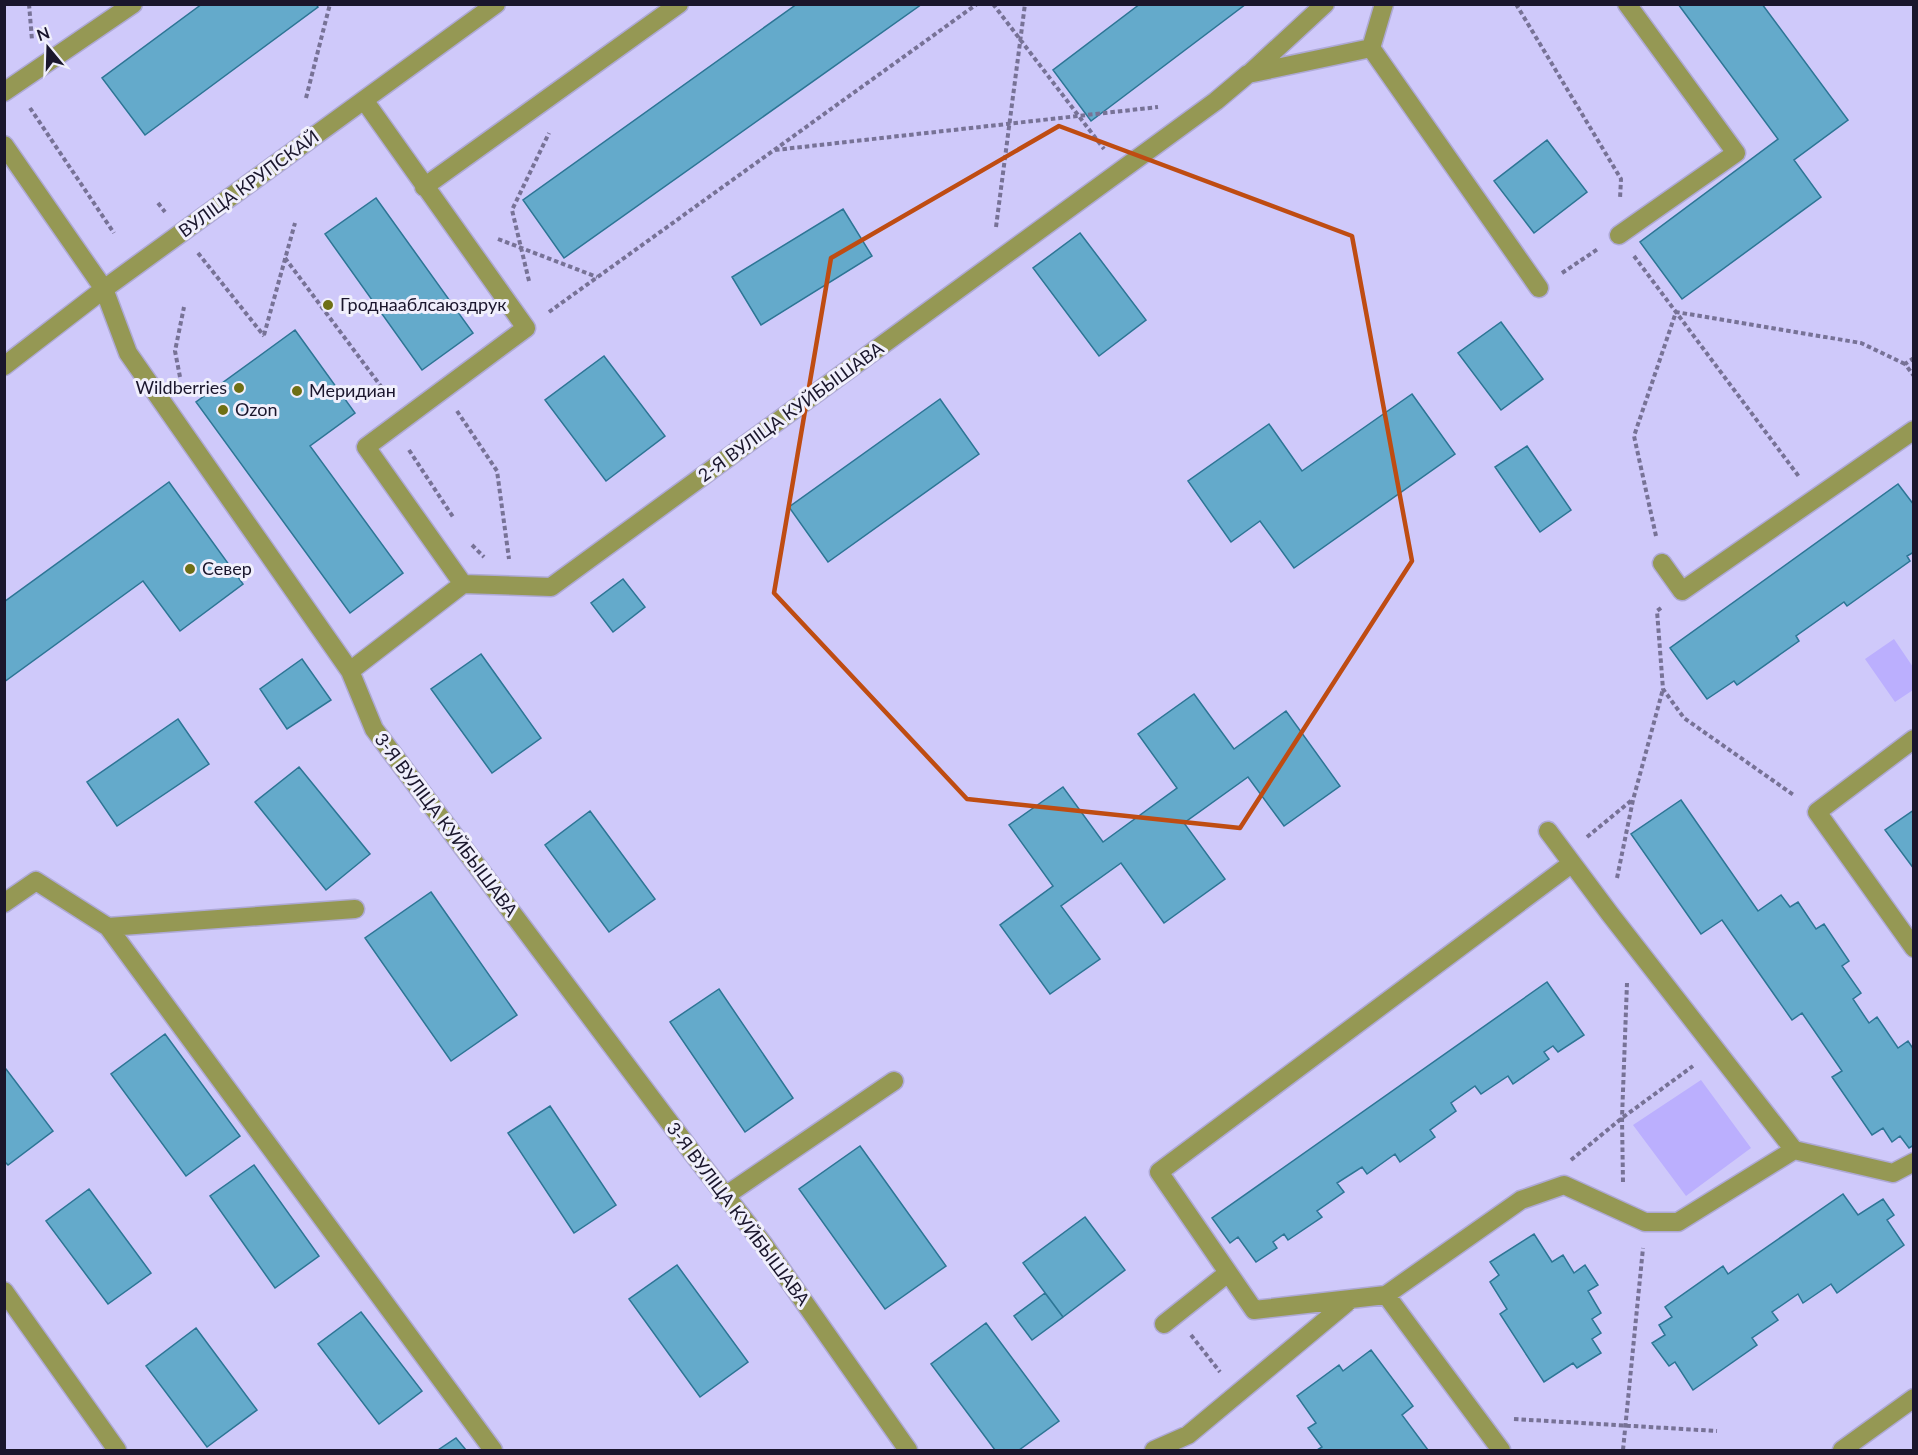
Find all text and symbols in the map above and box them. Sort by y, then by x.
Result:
north arrow [18,18,78,78]
text: N [34,22,52,44]
street label: ВУЛІЦА КРУПСКАЙ [174,125,323,241]
place label: Гроднааблсаюздрук [340,293,507,315]
marker: Гроднааблсаюздрук [321,298,335,312]
street label: 2-Я ВУЛІЦА КУЙБЫШАВА [693,336,888,486]
place label: Wildberries [135,376,227,398]
place label: Меридиан [309,379,396,401]
marker: Wildberries [232,381,246,395]
marker: Меридиан [290,384,304,398]
place label: Ozon [235,398,277,420]
marker: Ozon [216,403,230,417]
place label: Север [202,557,252,579]
marker: Север [183,562,197,576]
street label: 3-Я ВУЛІЦА КУЙБЫШАВА [371,728,523,921]
street label: 3-Я ВУЛІЦА КУЙБЫШАВА [663,1117,815,1310]

